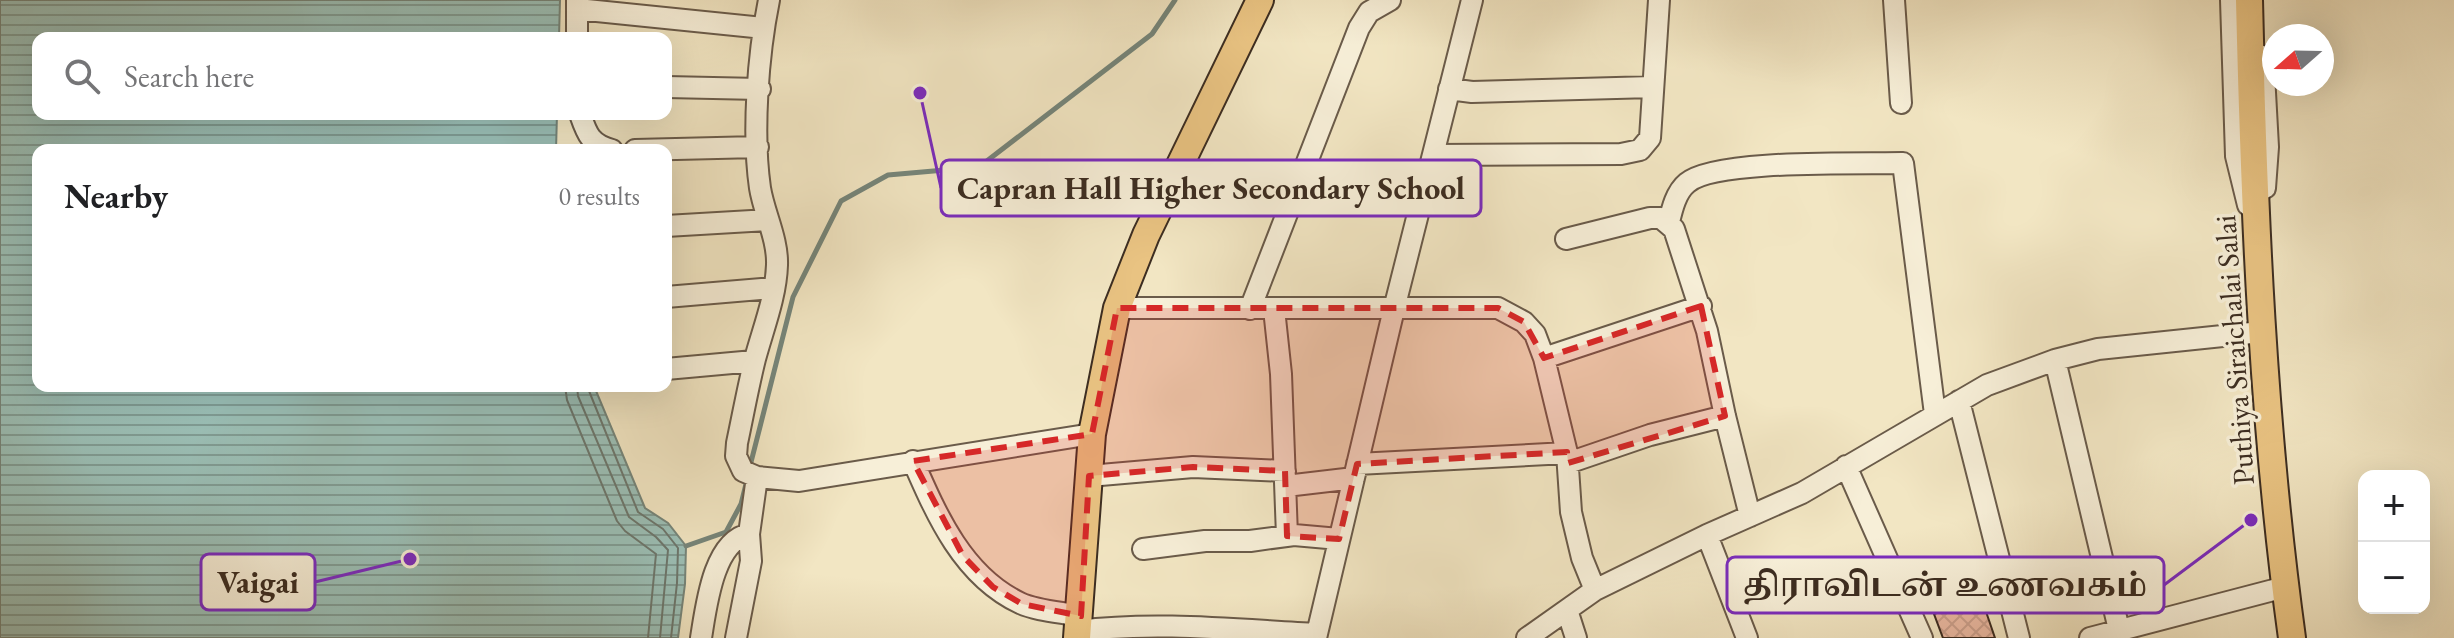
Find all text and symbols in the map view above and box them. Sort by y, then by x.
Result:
north arrow [2262,24,2334,96]
search box [32,32,672,120]
icon: search [60,54,104,98]
text: Search here [124,57,254,96]
callout: Capran Hall Higher Secondary School [941,160,1481,216]
text: Capran Hall Higher Secondary School [957,167,1465,209]
text: Nearby [64,174,168,218]
text: 0 results [559,179,640,213]
street label: Puthiya Siraichalai Salai [2205,214,2263,486]
map controls [2358,470,2430,614]
button: + [2358,470,2430,542]
button: − [2358,542,2430,614]
callout: Vaigai [201,554,315,610]
callout: திராவிடன் உணவகம் [1727,557,2164,613]
text: Vaigai [217,561,300,603]
text: திராவிடன் உணவகம் [1743,564,2147,606]

